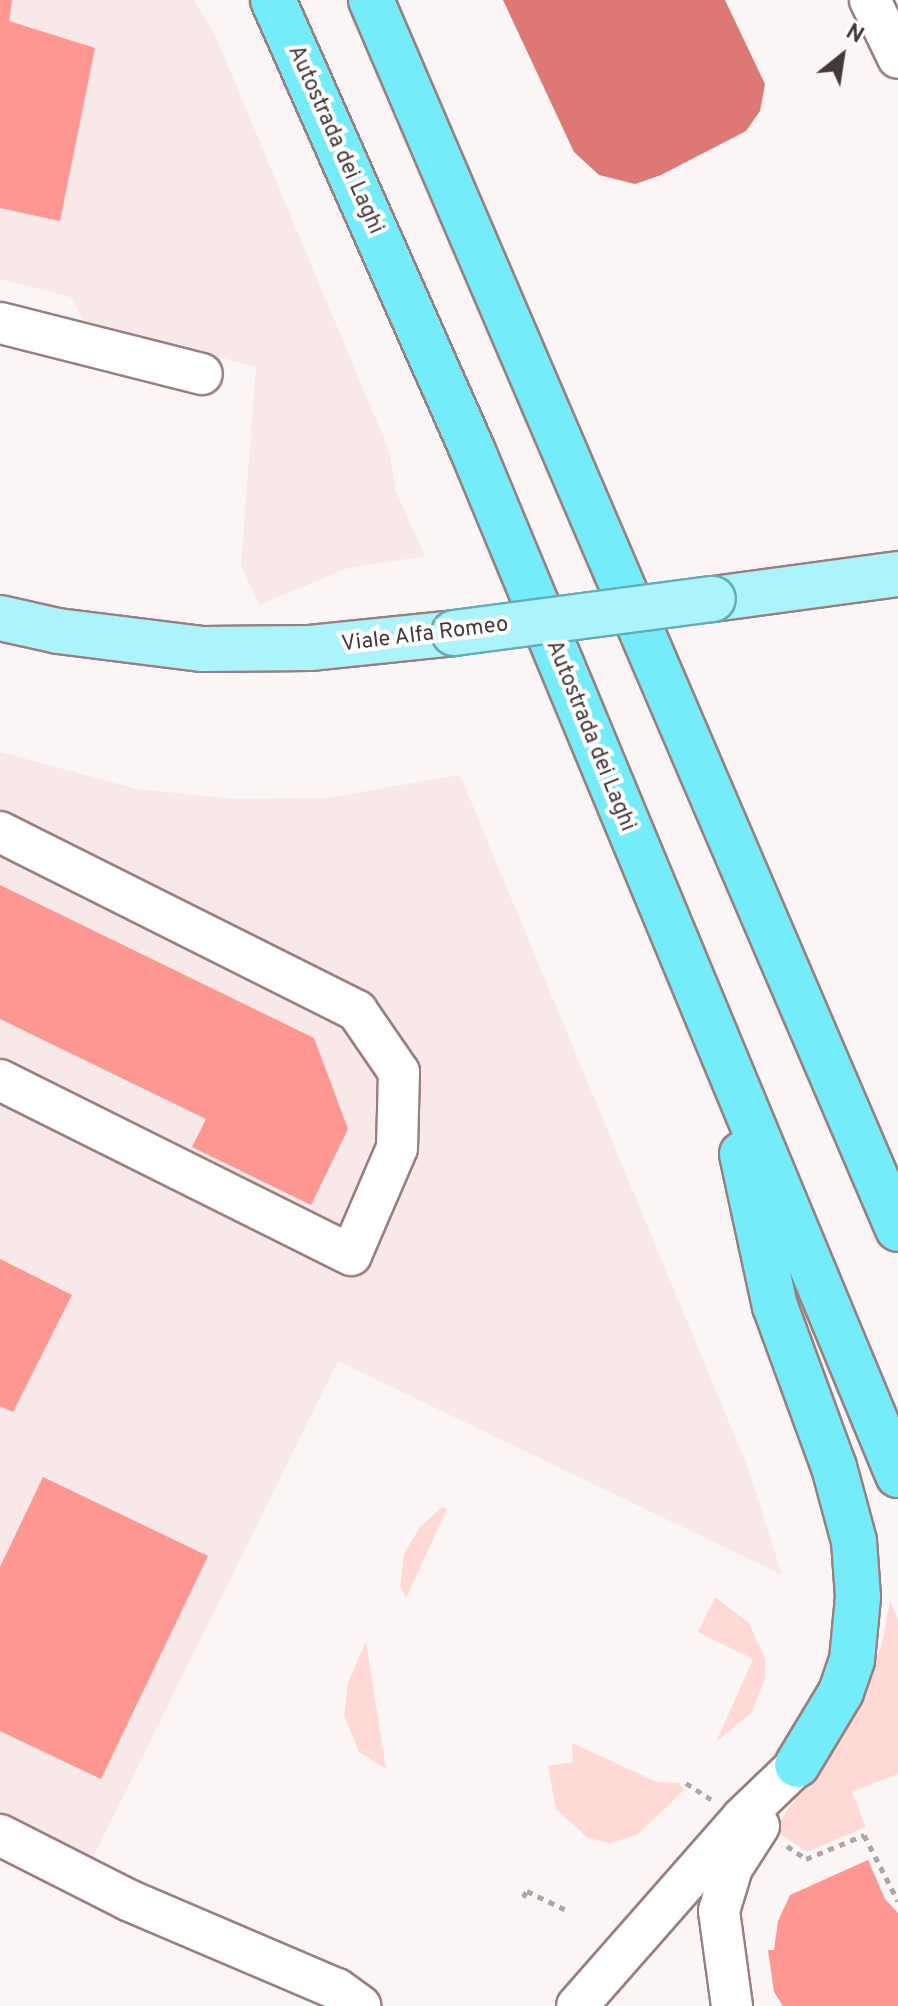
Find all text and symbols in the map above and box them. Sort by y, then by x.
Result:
north arrow [802,16,882,96]
text: N [841,19,868,50]
street label: Autostrada dei Laghi [282,42,388,238]
street label: Viale Alfa Romeo [340,612,510,658]
street label: Autostrada dei Laghi [540,637,640,835]

